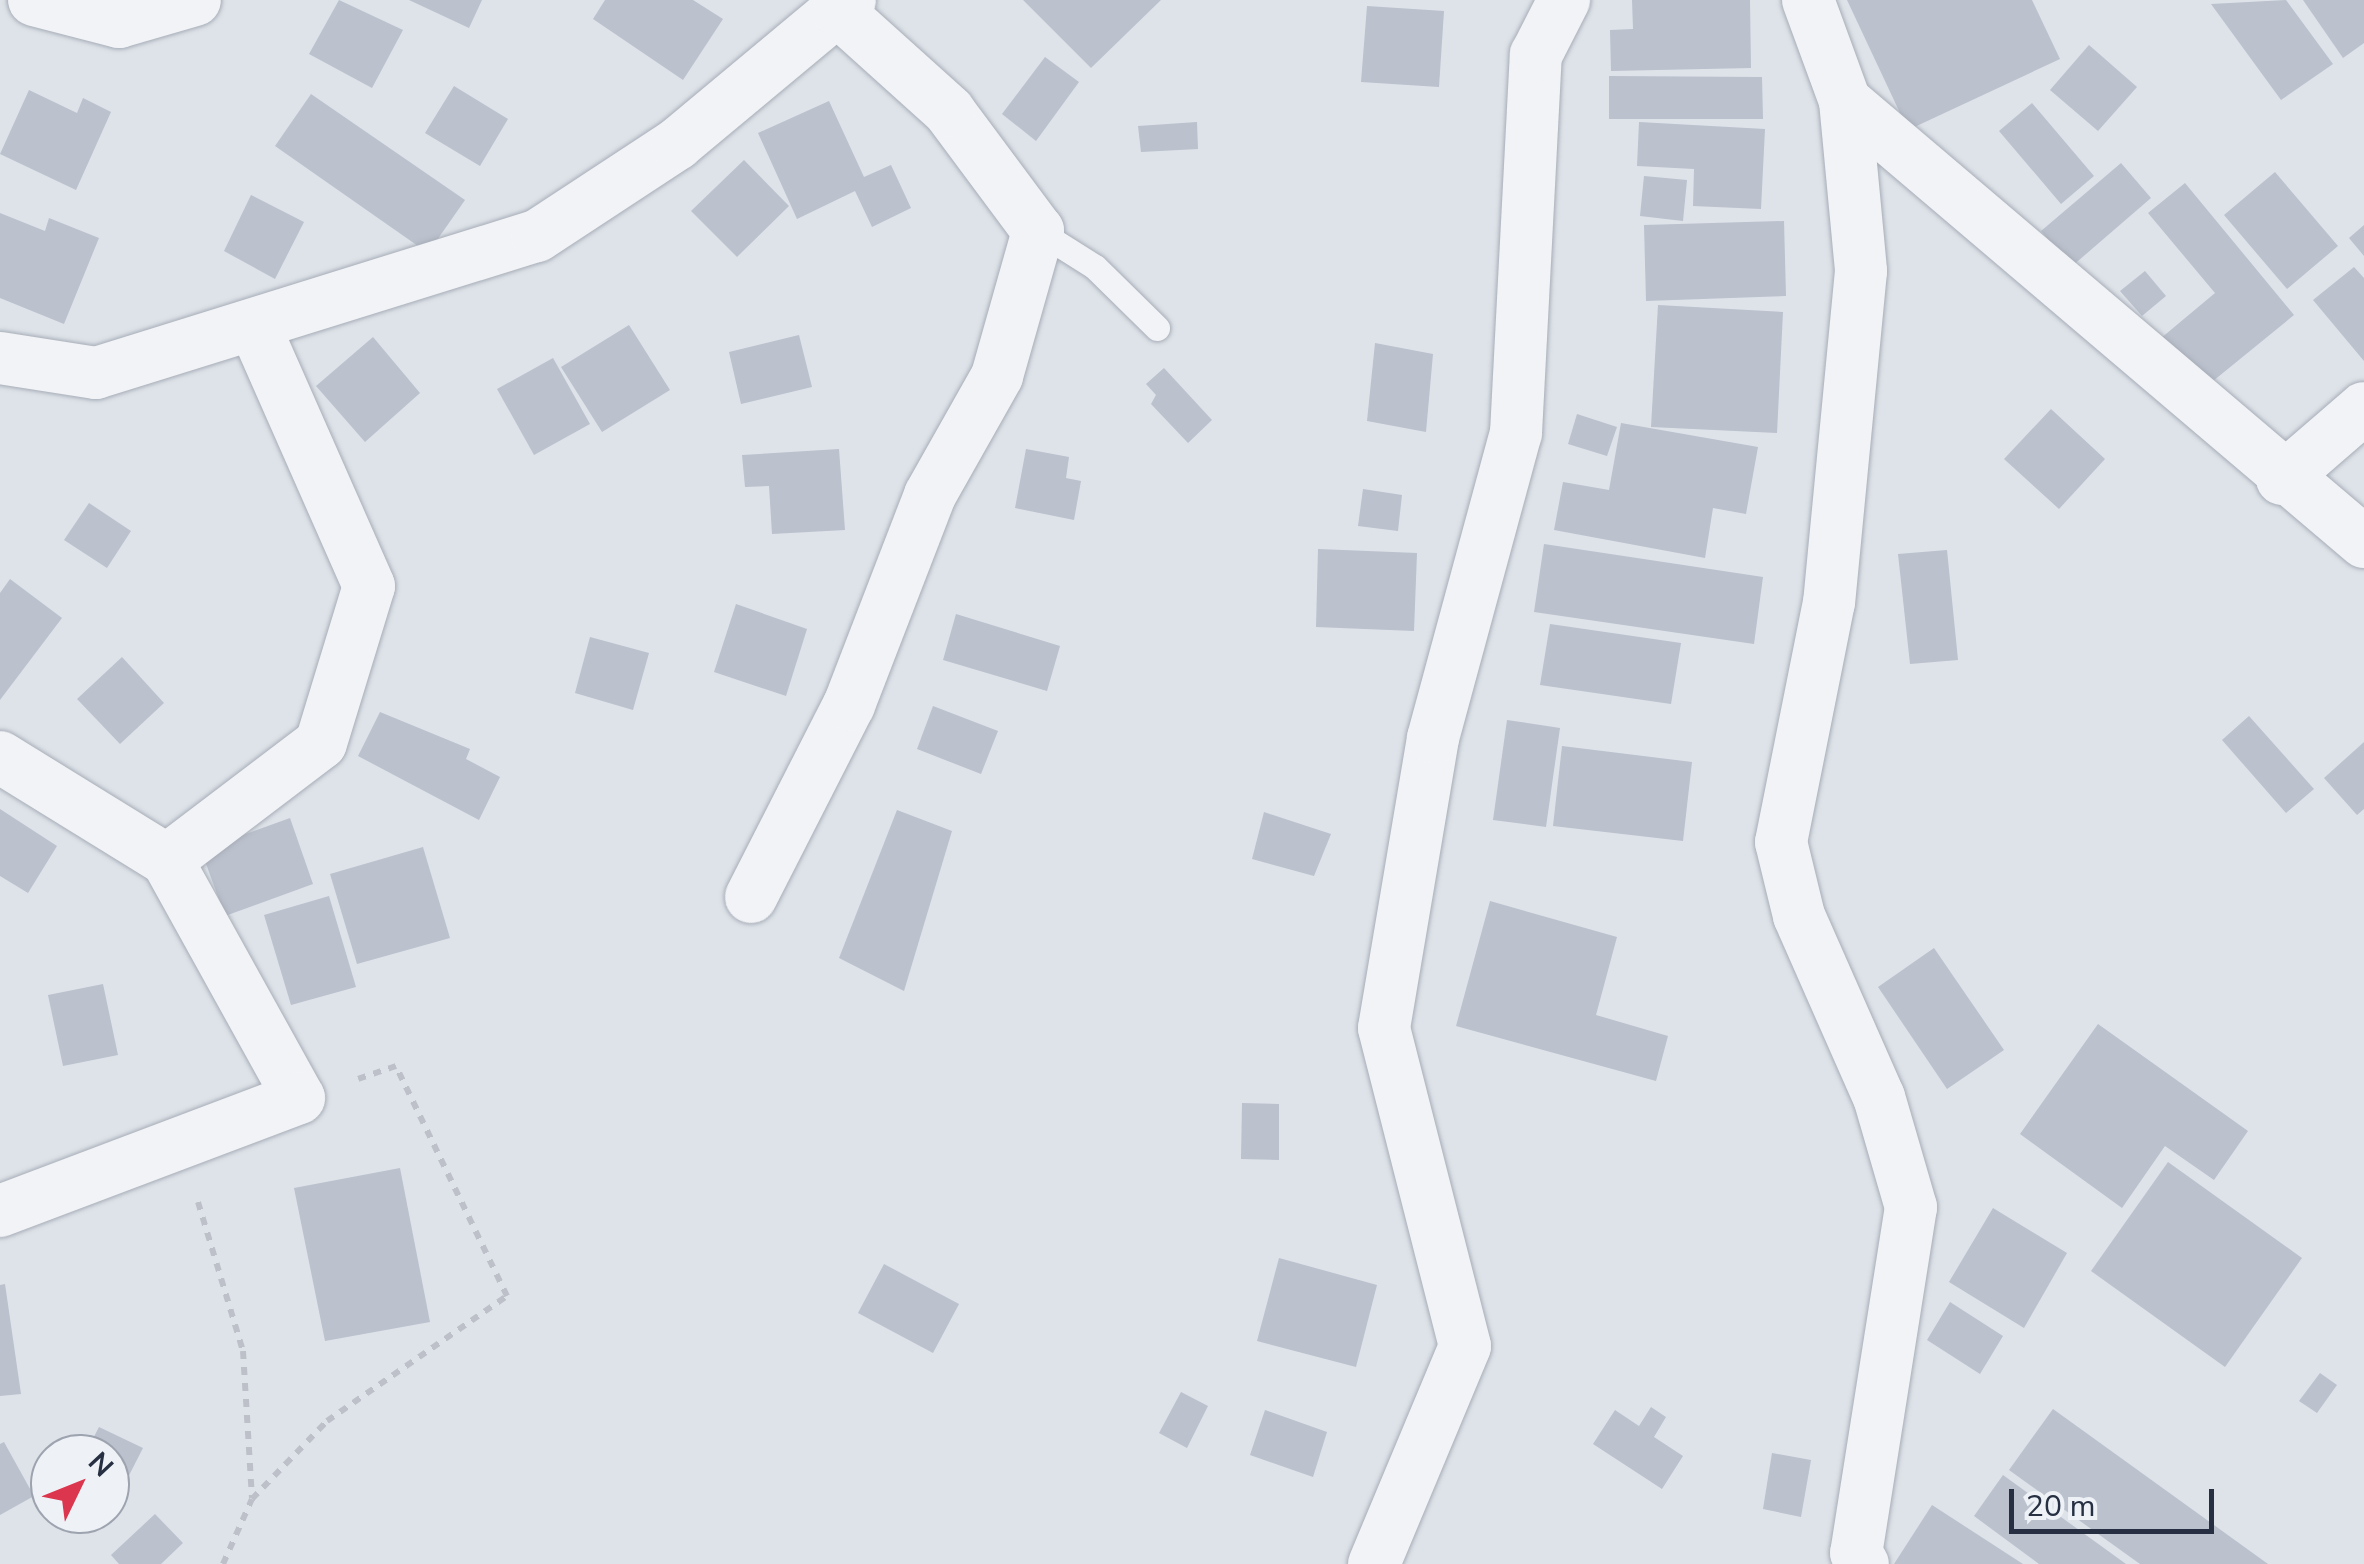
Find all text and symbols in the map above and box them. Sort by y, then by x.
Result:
north arrow [30,1434,130,1534]
text: N [79,1444,122,1486]
scale bar [2014,1469,2219,1531]
text: 20 m [2026,1486,2095,1527]

